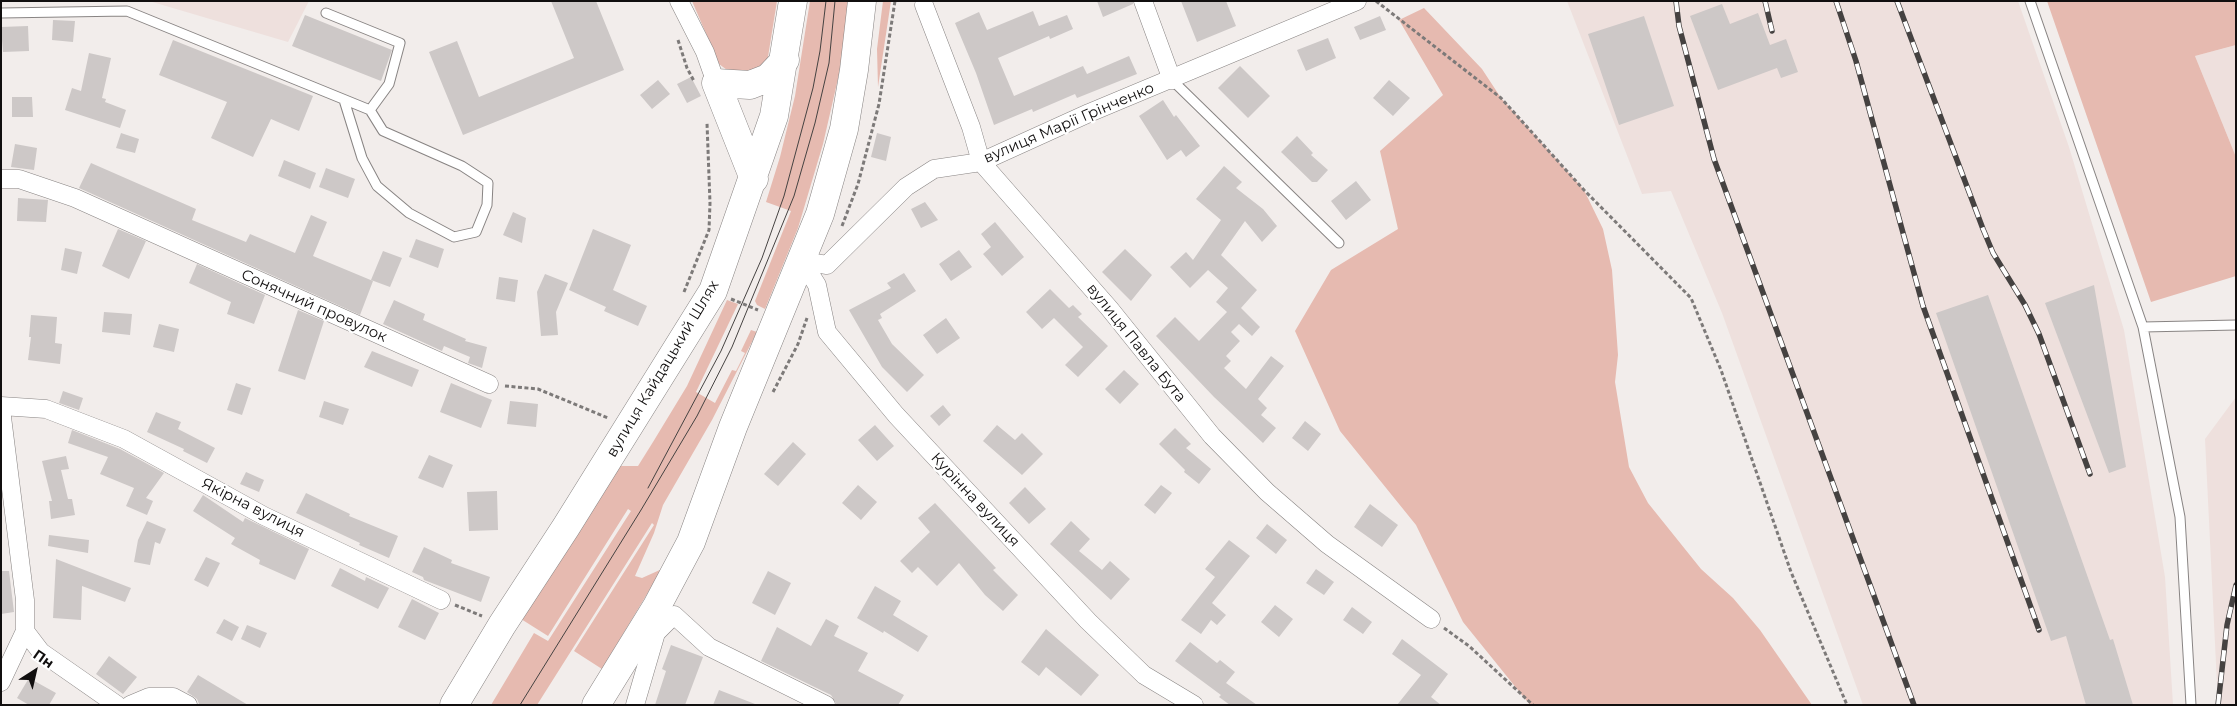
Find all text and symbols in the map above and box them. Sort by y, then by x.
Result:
street label: вулиця Марії Грінченко [981,79,1157,167]
street label: Сонячний провулок [238,266,390,346]
street label: вулиця Кайдацький Шлях [603,277,723,461]
street label: вулиця Павла Бута [1083,280,1189,406]
street label: Курінна вулиця [927,449,1023,551]
street label: Якірна вулиця [198,474,308,542]
text: Пн [30,645,57,672]
north arrow [10,646,60,696]

